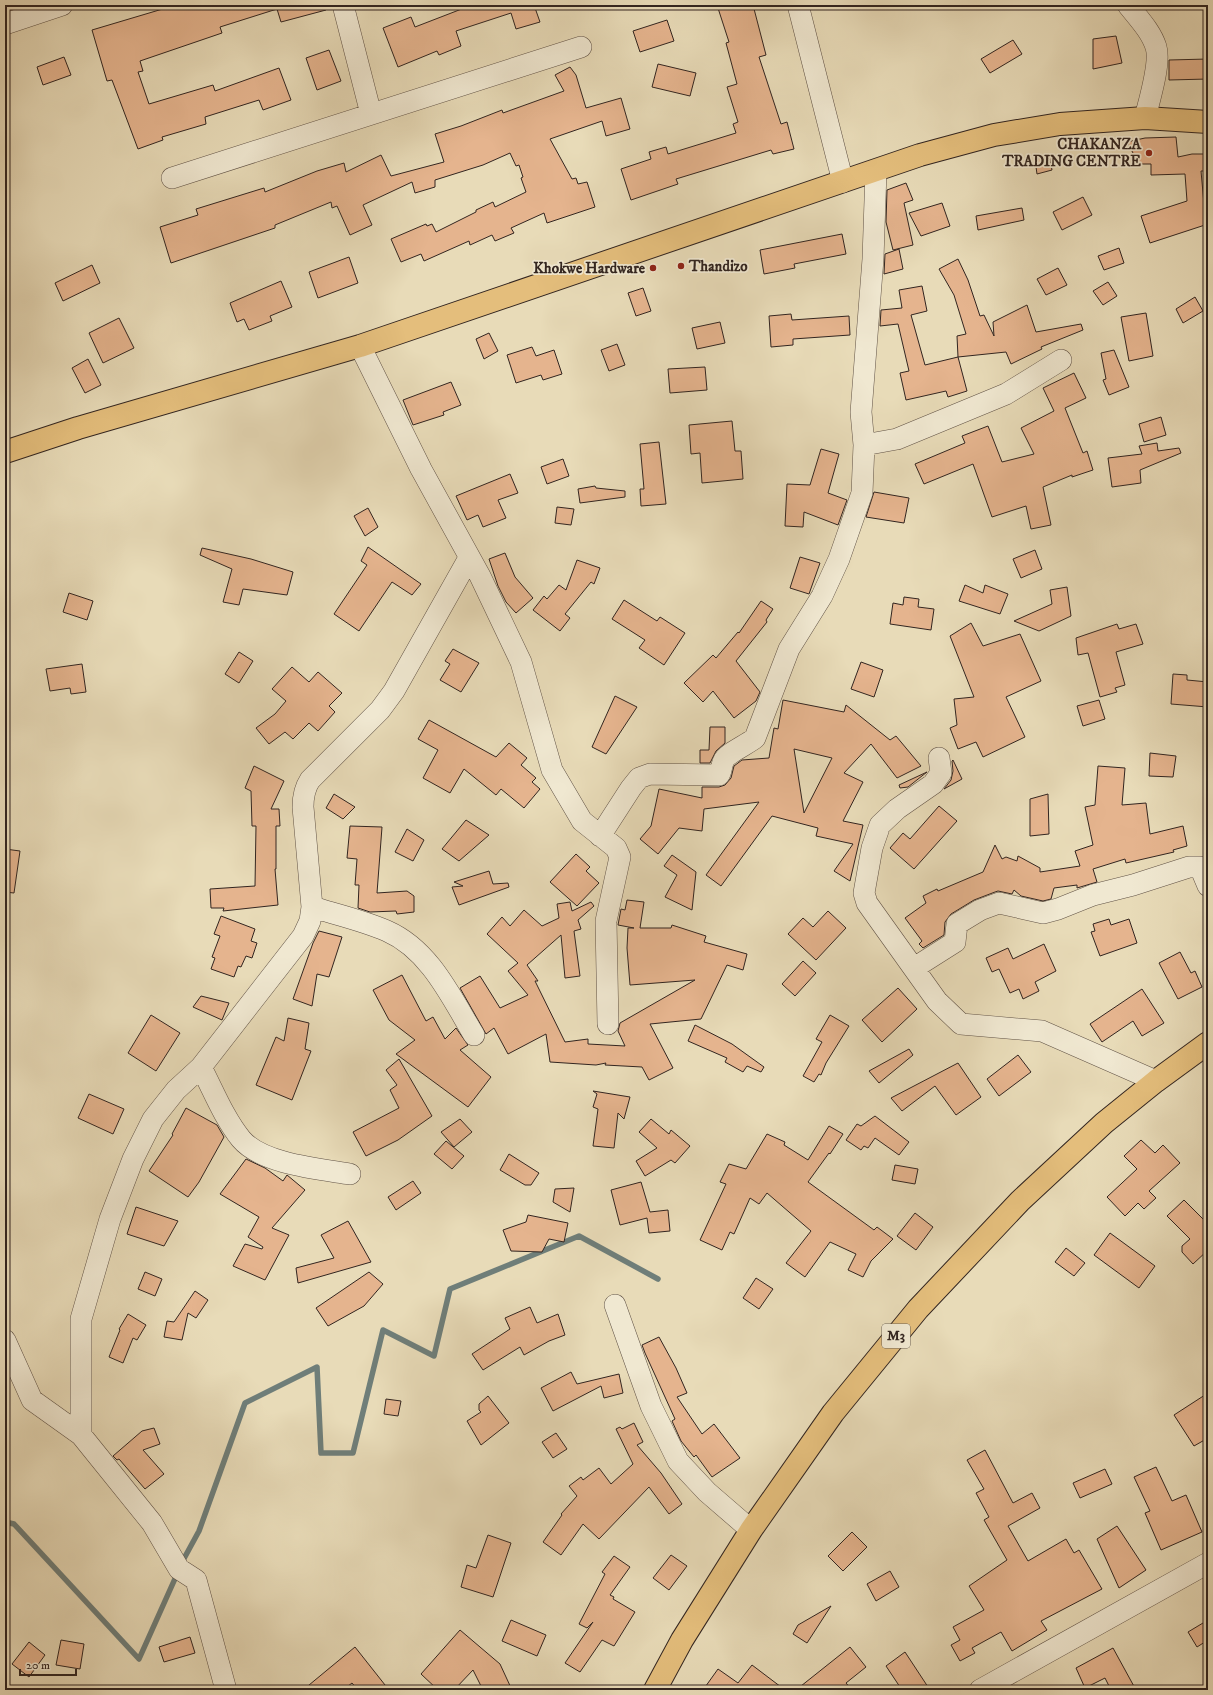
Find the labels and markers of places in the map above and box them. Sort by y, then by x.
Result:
place label: CHAKANZA TRADING CENTRE [1001,135,1141,171]
marker: CHAKANZA TRADING CENTRE [1144,148,1154,158]
place label: Thandizo [688,257,748,276]
place label: Khokwe Hardware [533,259,646,278]
marker: Thandizo [676,261,686,271]
marker: Khokwe Hardware [648,263,658,273]

